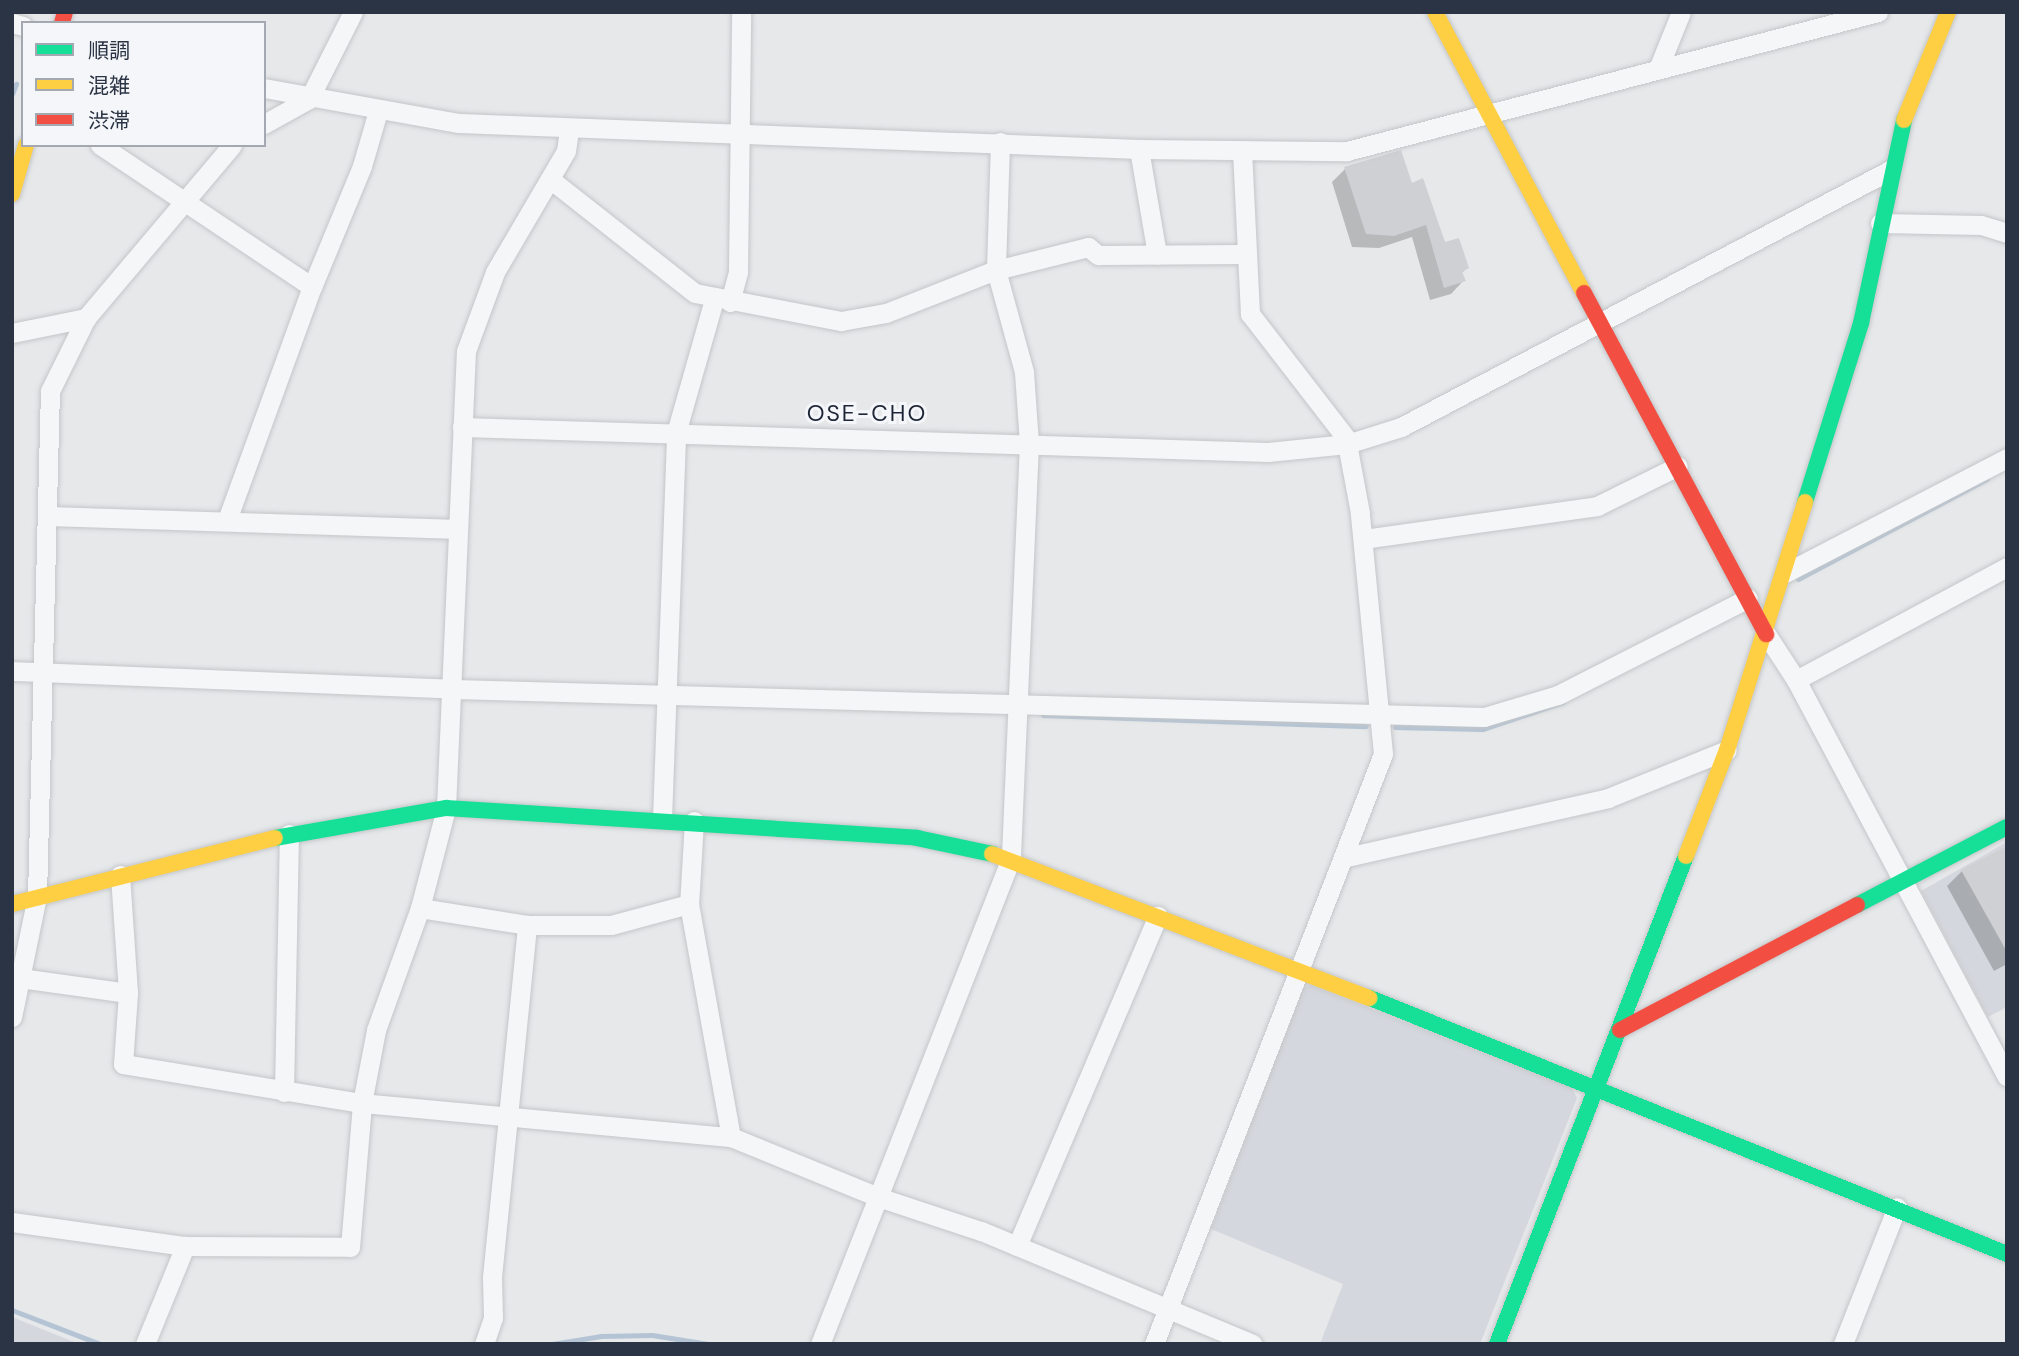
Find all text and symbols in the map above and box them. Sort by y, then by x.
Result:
legend [21,21,266,147]
text: 順調 [88,37,130,65]
text: 混雑 [88,72,130,100]
text: 渋滞 [88,107,130,135]
district label: OSE-CHO [808,399,926,427]

